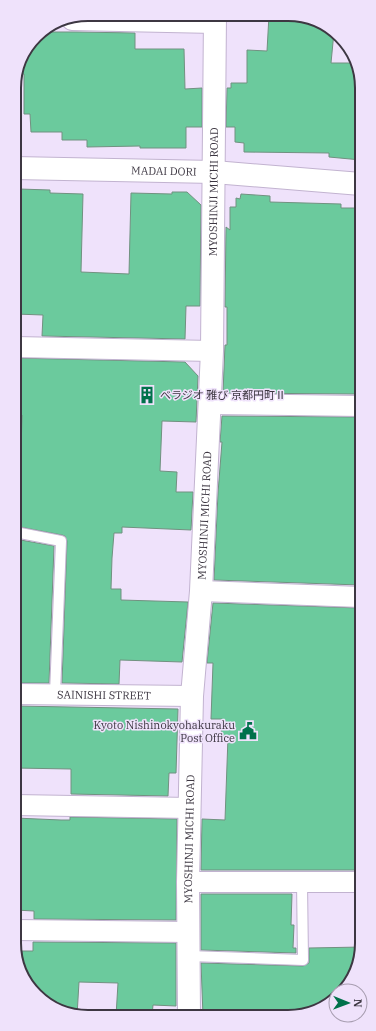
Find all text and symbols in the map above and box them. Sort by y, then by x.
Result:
street label: MYOSHINJI MICHI ROAD [206,127,221,256]
street label: MADAI DORI [131,163,197,179]
building icon: べラジオ 雅び 京都円町Ⅱ [137,385,157,405]
place label: べラジオ 雅び 京都円町Ⅱ [160,388,286,402]
street label: MYOSHINJI MICHI ROAD [195,451,214,580]
street label: SAINISHI STREET [57,687,151,703]
place label: Kyoto Nishinokyohakuraku Post Office [93,718,235,745]
public building icon: Kyoto Nishinokyohakuraku Post Office [238,721,258,741]
street label: MYOSHINJI MICHI ROAD [181,774,197,903]
north arrow [328,983,368,1023]
text: N [351,999,365,1008]

